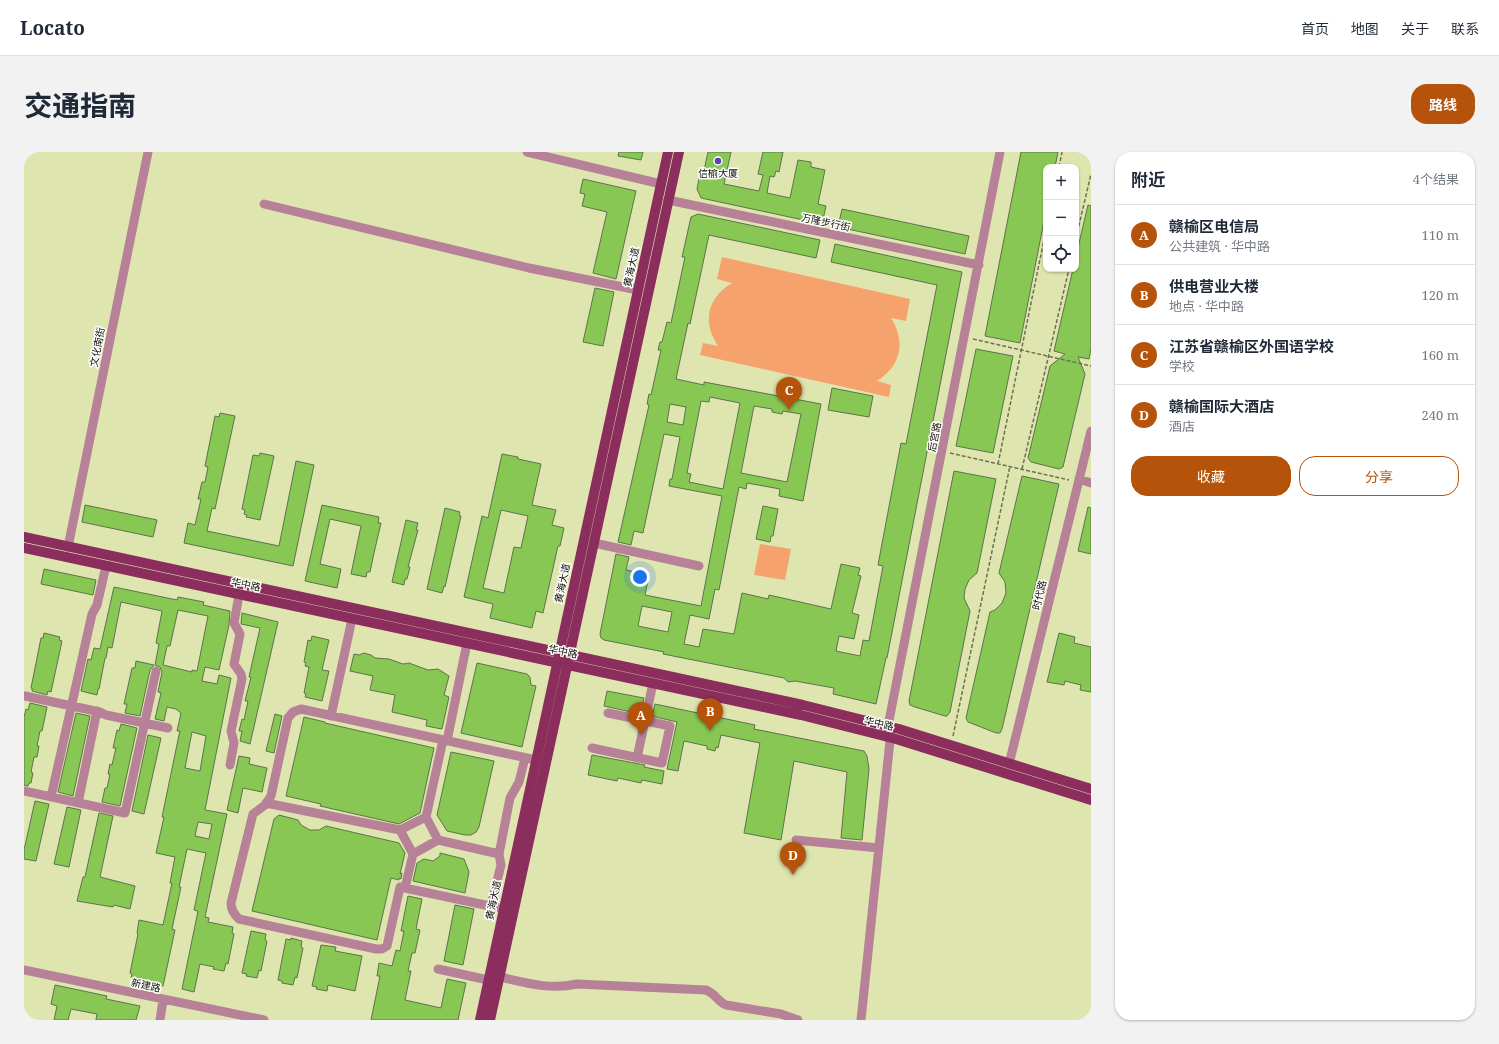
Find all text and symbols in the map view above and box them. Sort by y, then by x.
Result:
text: Locato [20,15,85,41]
text: 首页 [1301,19,1329,38]
text: 地图 [1351,19,1379,38]
text: 关于 [1401,19,1429,38]
text: 联系 [1451,19,1479,38]
button: 路线 [1411,84,1475,124]
text: 交通指南 [24,86,136,124]
marker: 信榆大厦 [713,156,723,166]
map controls [1043,164,1079,272]
button: + [1043,164,1079,200]
place label: 信榆大厦 [698,166,738,180]
text: 附近 [1131,168,1165,191]
text: 4个结果 [1413,170,1459,188]
button: − [1043,200,1079,236]
street label: 万隆步行街 [800,210,852,234]
text: 赣榆区电信局 [1169,216,1259,236]
text: A [1139,226,1149,244]
text: 110 m [1422,226,1459,244]
button: locate [1043,236,1079,272]
text: 公共建筑 · 华中路 [1169,237,1270,255]
street label: 黄海大道 [620,246,642,288]
text: 供电营业大楼 [1169,276,1259,296]
text: B [1140,286,1148,304]
text: 120 m [1422,286,1459,304]
text: 地点 · 华中路 [1169,297,1244,315]
street label: 文化南街 [86,326,108,368]
text: 江苏省赣榆区外国语学校 [1169,336,1334,356]
text: C [1140,346,1148,364]
text: 160 m [1422,346,1459,364]
text: 学校 [1169,357,1195,375]
pin: C [776,377,802,410]
text: 赣榆国际大酒店 [1169,396,1274,416]
text: D [1139,406,1149,424]
text: 240 m [1422,406,1459,424]
text: 酒店 [1169,417,1195,435]
street label: 后宫路 [924,421,944,453]
button: 收藏 [1131,456,1291,496]
button: 分享 [1299,456,1459,496]
street label: 黄海大道 [551,562,573,604]
your location [630,567,650,587]
street label: 华中路 [230,574,262,594]
street label: 时代路 [1029,579,1049,611]
street label: 华中路 [547,641,579,661]
pin: B [697,698,723,731]
pin: A [628,702,654,735]
street label: 华中路 [863,713,895,733]
pin: D [780,842,806,875]
street label: 黄海大道 [482,879,504,921]
street label: 新建路 [130,975,162,995]

